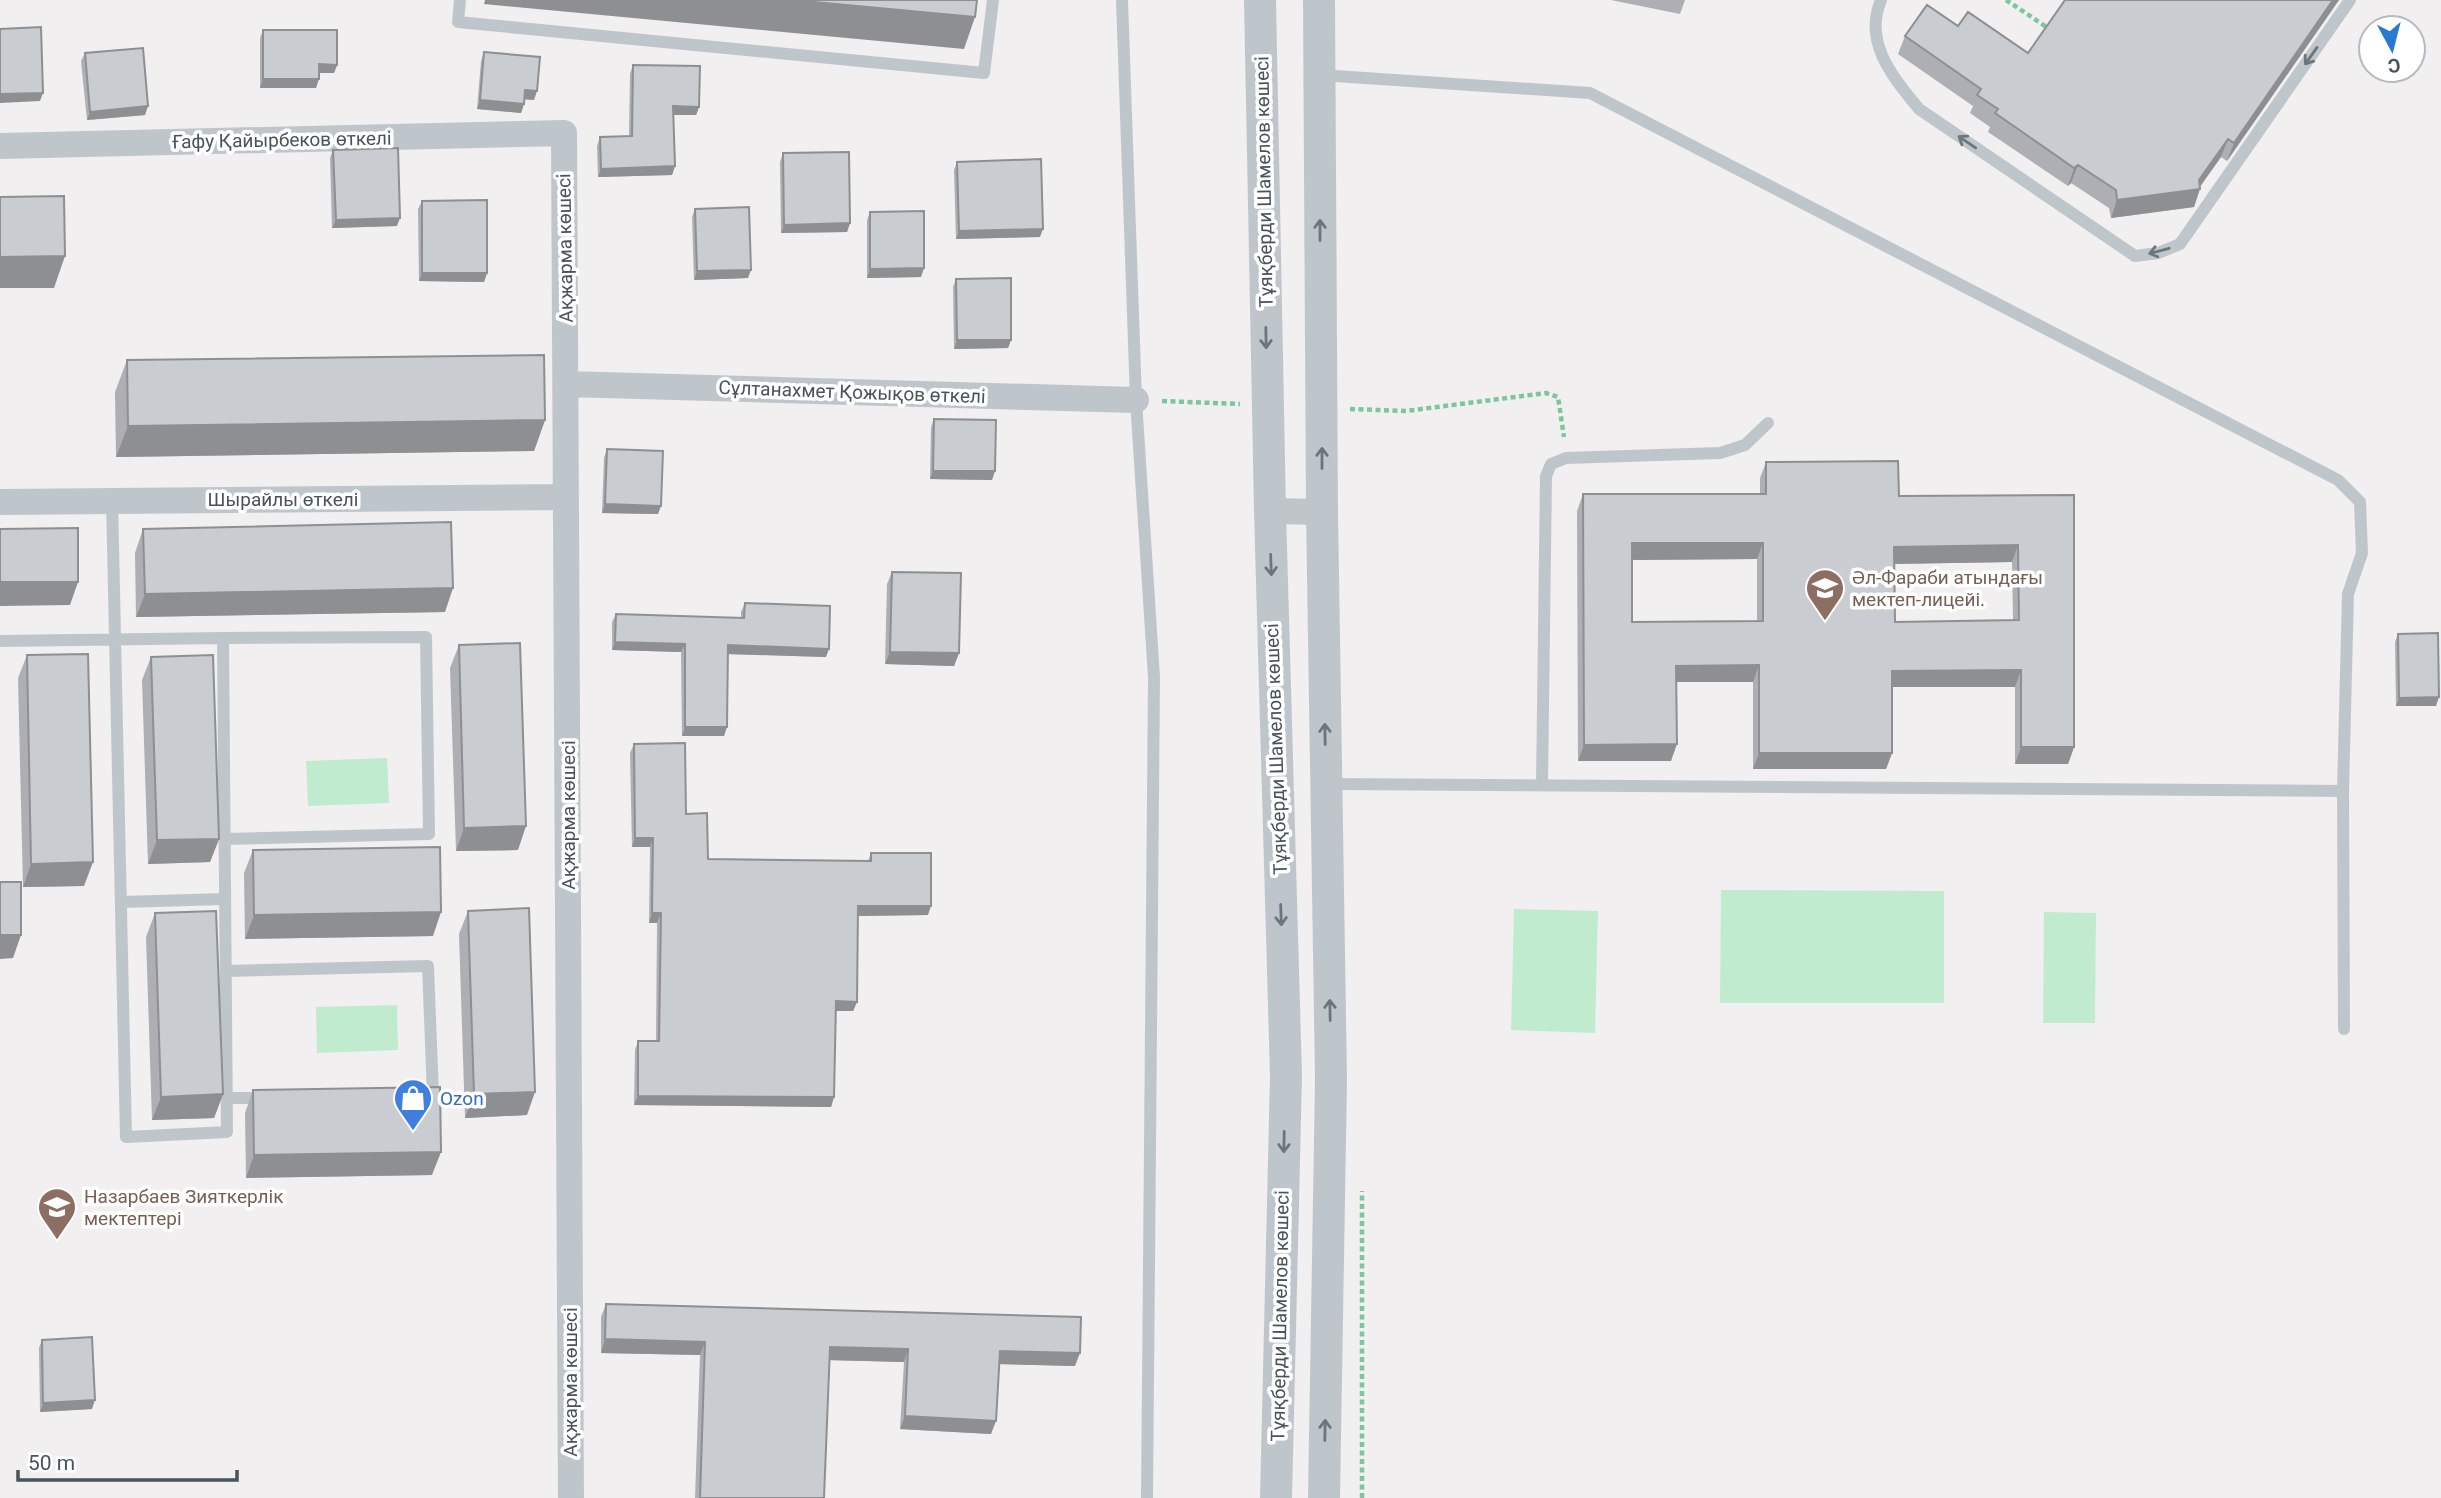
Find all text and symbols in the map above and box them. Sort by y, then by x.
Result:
north arrow [2357,14,2427,84]
one-way arrow [2304,46,2318,65]
text: С [2386,53,2402,78]
street label: Тұяқберди Шамелов көшесі [1250,56,1278,308]
street label: Ғафу Қайырбеков өткелі [172,127,392,153]
one-way arrow [1958,135,1977,149]
street label: Ақжарма көшесі [552,173,578,323]
one-way arrow [1313,219,1327,242]
one-way arrow [2148,245,2171,258]
one-way arrow [1260,326,1273,349]
street label: Сұлтанахмет Қожықов өткелі [718,376,986,408]
one-way arrow [1315,446,1329,469]
street label: Шырайлы өткелі [208,488,358,511]
one-way arrow [1264,553,1278,576]
place label: Әл-Фараби атындағы мектеп-лицейі. [1852,566,2043,611]
school or university icon: Әл-Фараби атындағы мектеп-лицейі. [1804,567,1846,622]
street label: Тұяқберди Шамелов көшесі [1260,623,1292,875]
one-way arrow [1319,723,1332,746]
street label: Ақжарма көшесі [557,740,580,890]
one-way arrow [1274,903,1288,926]
one-way arrow [1323,999,1337,1022]
shop icon: Ozon [392,1077,434,1132]
place label: Ozon [440,1087,484,1110]
one-way arrow [1277,1131,1291,1154]
place label: Назарбаев Зияткерлік мектептері [84,1185,284,1230]
school or university icon: Назарбаев Зияткерлік мектептері [36,1186,78,1241]
street label: Тұяқберди Шамелов көшесі [1266,1190,1294,1442]
street label: Ақжарма көшесі [559,1307,582,1457]
one-way arrow [1318,1419,1332,1442]
scale bar [18,1438,236,1482]
text: 50 m [28,1451,75,1475]

